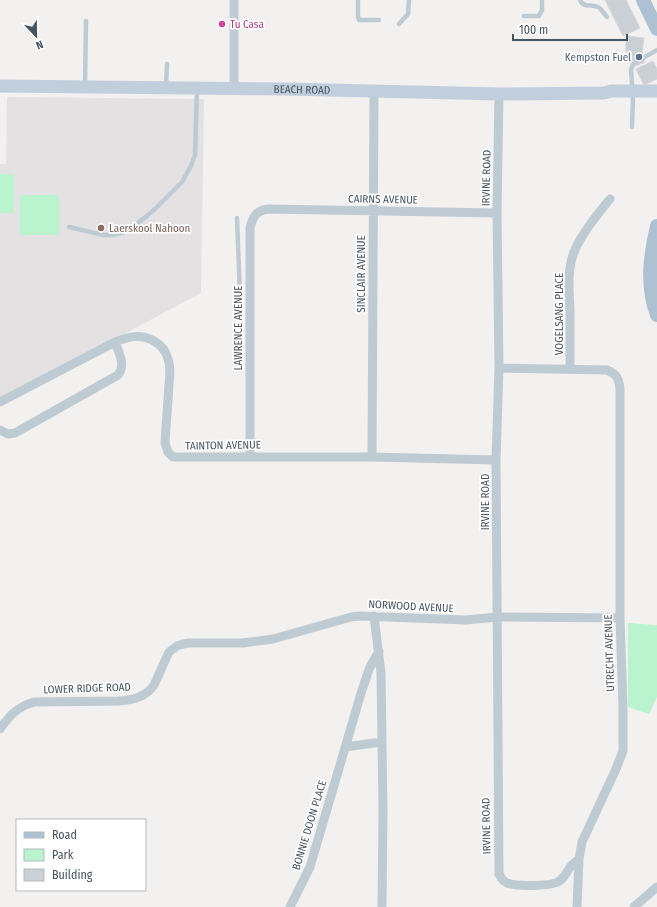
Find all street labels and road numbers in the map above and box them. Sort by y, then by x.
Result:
street label: BEACH ROAD [274,83,330,97]
street label: IRVINE ROAD [480,150,493,206]
street label: CAIRNS AVENUE [348,192,418,207]
street label: SINCLAIR AVENUE [355,235,368,313]
street label: VOGELSANG PLACE [553,273,566,355]
street label: LAWRENCE AVENUE [232,286,245,370]
street label: TAINTON AVENUE [185,438,261,453]
street label: IRVINE ROAD [479,474,492,530]
street label: NORWOOD AVENUE [368,598,454,615]
street label: UTRECHT AVENUE [602,614,617,692]
street label: LOWER RIDGE ROAD [43,680,131,697]
street label: BONNIE DOON PLACE [290,779,329,872]
street label: IRVINE ROAD [480,798,493,854]

